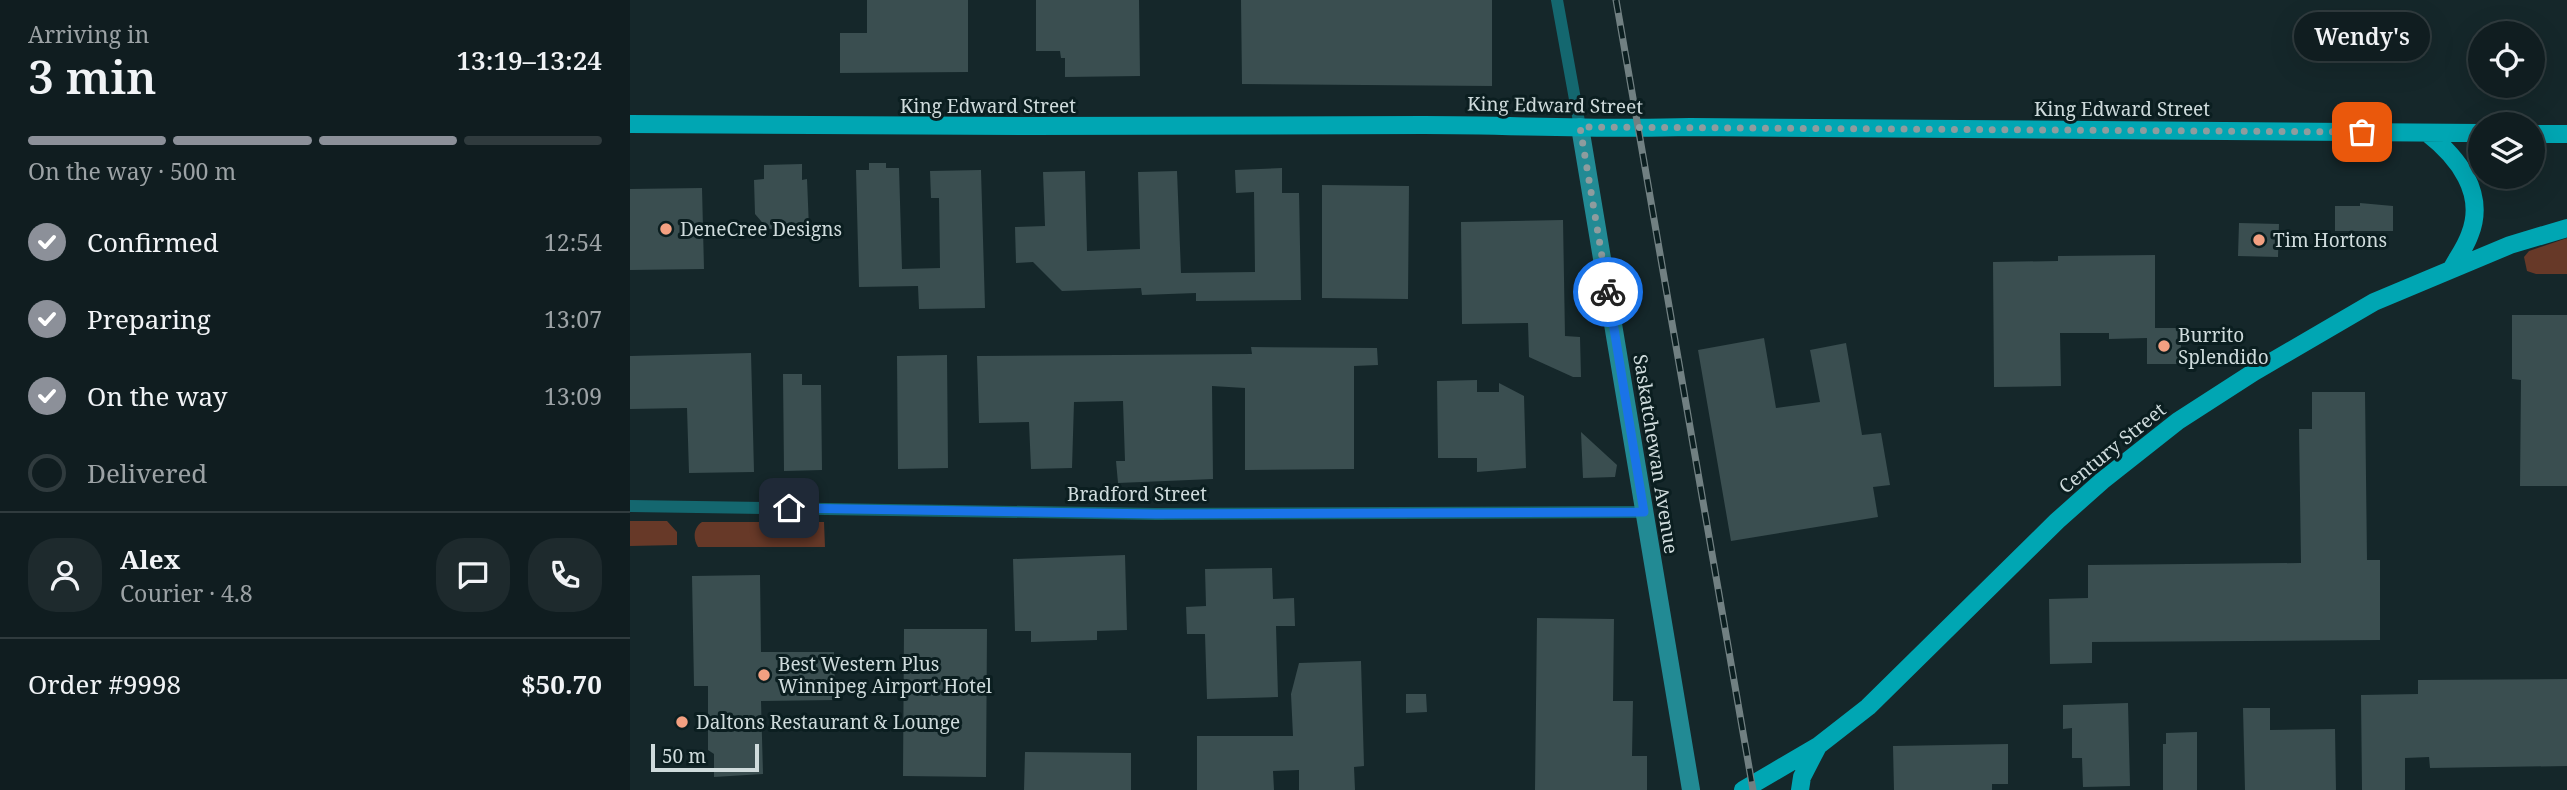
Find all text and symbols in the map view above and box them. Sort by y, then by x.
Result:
callout: Wendy's [2294,13,2430,62]
text: Arriving in [28,18,149,50]
text: Wendy's [2314,20,2410,52]
map controls [2468,21,2545,189]
button: locate [2468,21,2545,98]
text: 13:19–13:24 [456,42,602,78]
text: 3 min [28,45,156,107]
street label: King Edward Street [1467,90,1643,120]
street label: King Edward Street [900,93,1076,119]
street label: King Edward Street [2034,96,2210,122]
pin [2332,102,2392,162]
button: layers [2468,112,2545,189]
icon: bag [2343,113,2381,151]
text: On the way · 500 m [28,155,236,187]
place label: DeneCree Designs [680,216,842,242]
marker: DeneCree Designs [658,221,674,237]
icon: check [28,223,66,261]
text: Confirmed [87,224,219,260]
text: 12:54 [544,226,602,258]
place label: Tim Hortons [2273,227,2387,253]
marker: Tim Hortons [2251,232,2267,248]
courier [1573,257,1643,327]
icon: bike [1589,273,1627,311]
icon: check [28,300,66,338]
text: Preparing [87,301,211,337]
text: 13:07 [544,303,602,335]
place label: Burrito Splendido [2178,322,2269,370]
marker: Burrito Splendido [2156,338,2172,354]
street label: Saskatchewan Avenue [1627,352,1685,556]
icon: check [28,377,66,415]
text: On the way [87,378,227,414]
text: 13:09 [544,380,602,412]
street label: Century Street [2053,397,2171,499]
text: Delivered [87,455,207,491]
pin [759,478,819,538]
street label: Bradford Street [1067,481,1207,507]
icon: home [770,489,808,527]
button: person [28,538,102,612]
button: chat [436,538,510,612]
button: phone [528,538,602,612]
text: Alex [120,541,180,577]
text: Courier · 4.8 [120,577,253,609]
place label: Best Western Plus Winnipeg Airport Hotel [778,651,992,699]
text: Order #9998 [28,666,181,702]
text: $50.70 [521,666,602,702]
marker: Best Western Plus Winnipeg Airport Hotel [756,667,772,683]
place label: Daltons Restaurant & Lounge [696,709,960,735]
marker: Daltons Restaurant & Lounge [674,714,690,730]
scale bar [651,741,760,773]
text: 50 m [662,743,706,769]

